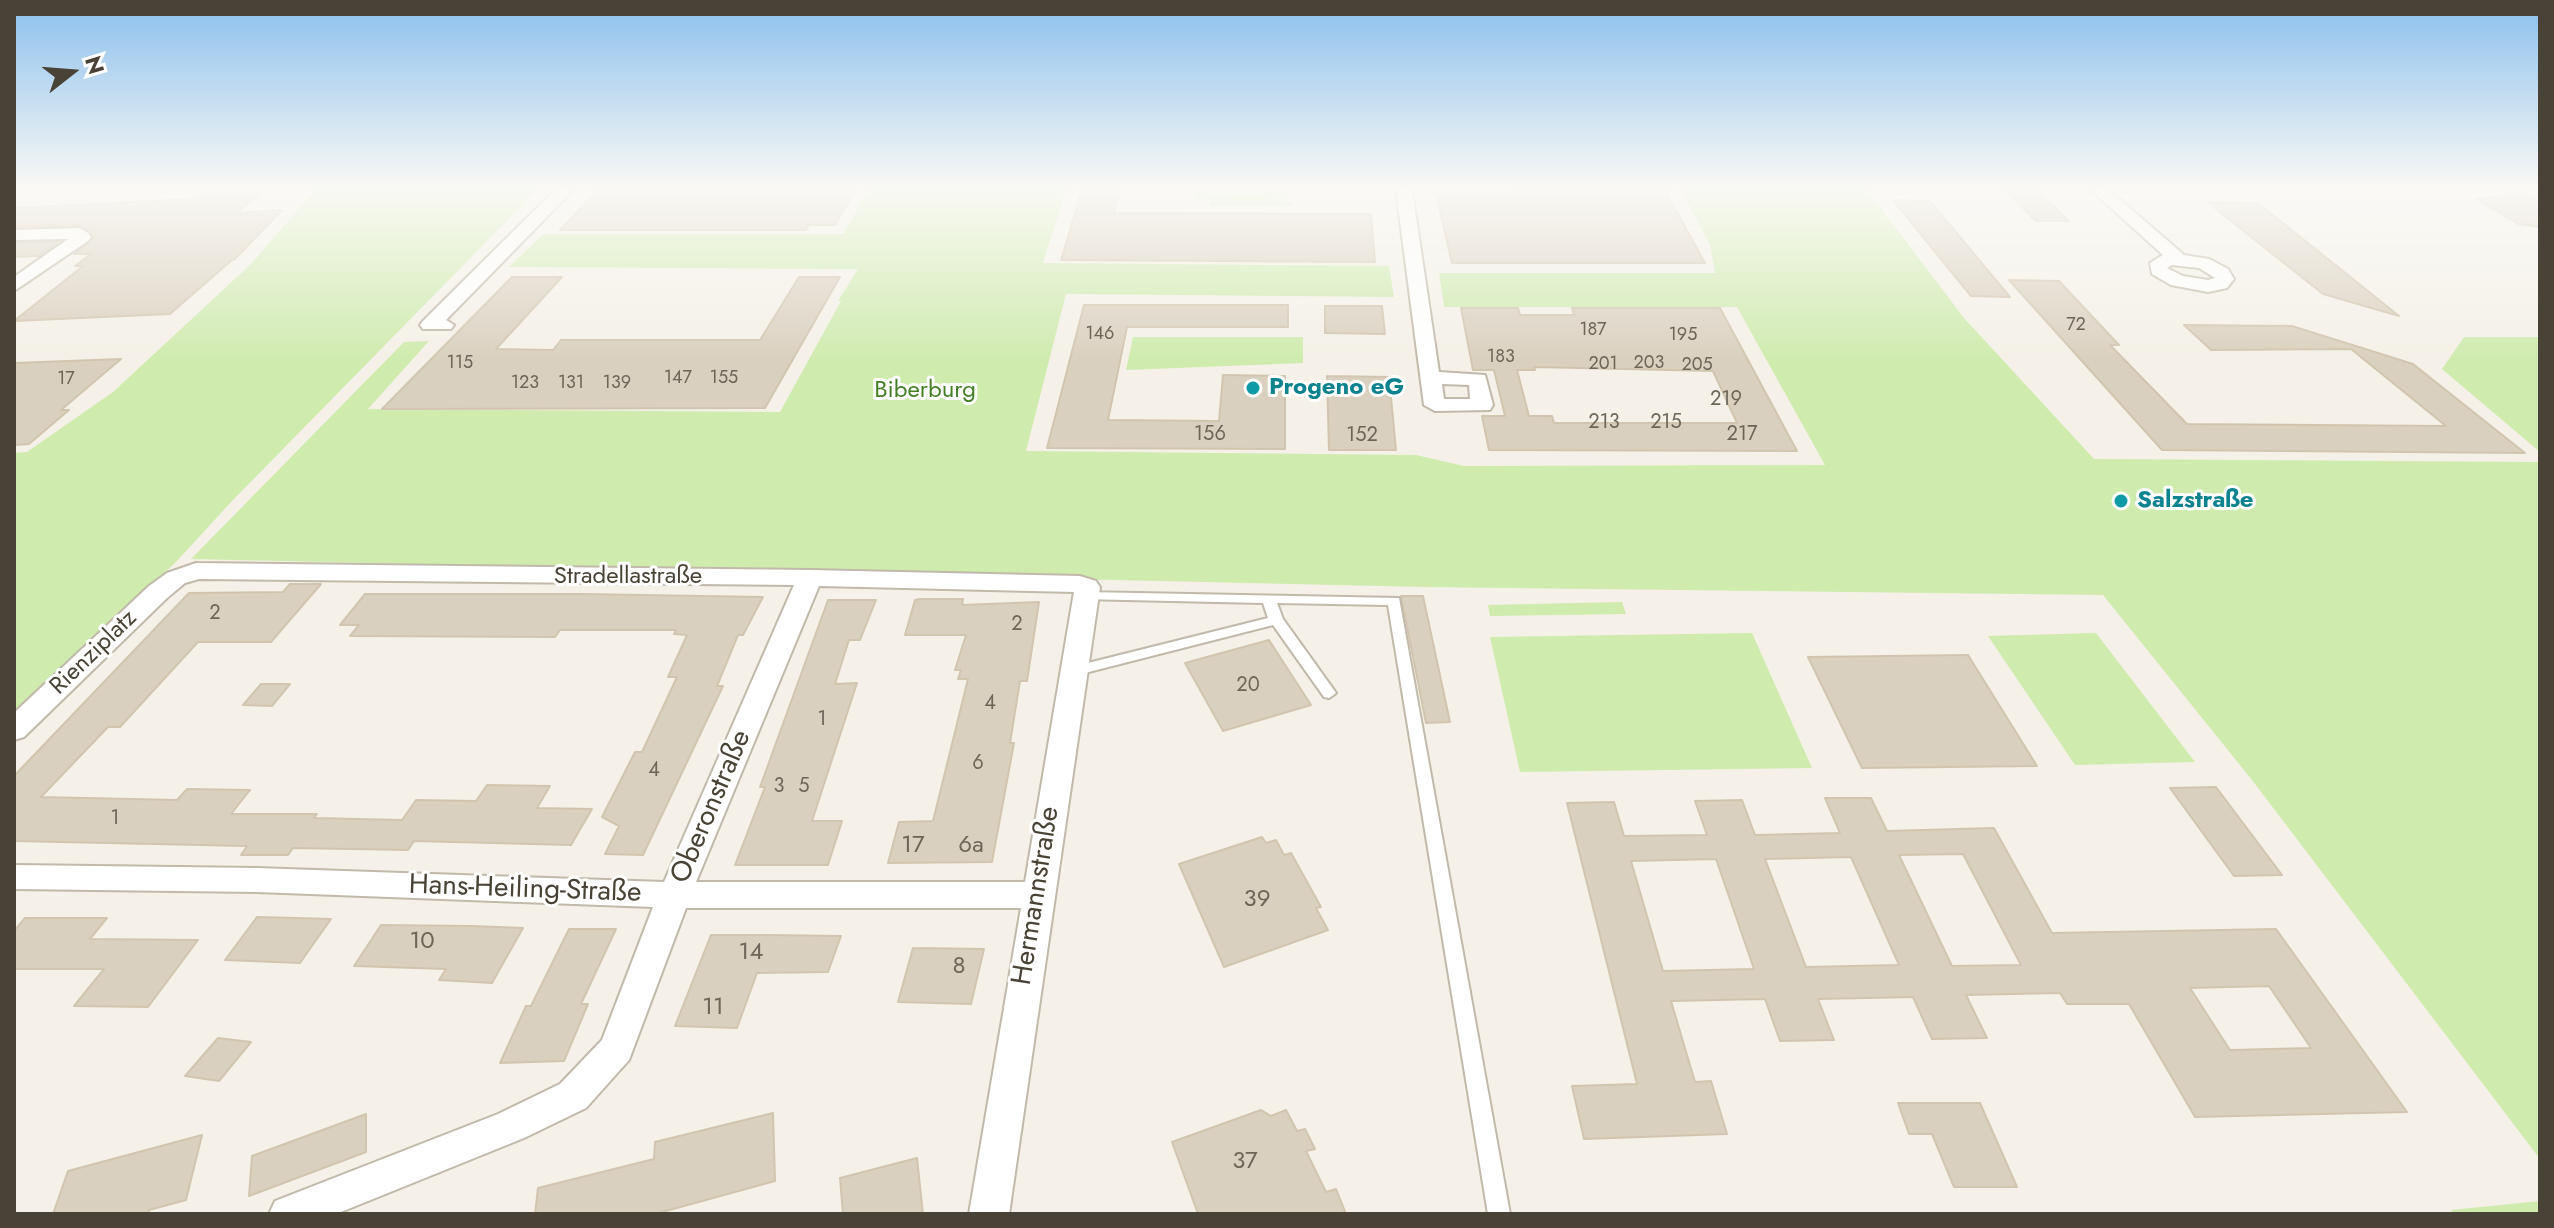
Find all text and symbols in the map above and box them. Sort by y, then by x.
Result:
north arrow [32,32,112,112]
text: N [77,52,113,78]
house number: 72 [2066,315,2086,337]
house number: 187 [1579,320,1607,342]
house number: 146 [1086,324,1114,346]
house number: 195 [1669,325,1697,347]
house number: 183 [1487,347,1515,369]
house number: 115 [447,353,473,375]
house number: 203 [1634,353,1664,375]
house number: 201 [1588,354,1618,376]
house number: 205 [1681,355,1713,377]
house number: 147 [664,368,692,390]
house number: 155 [710,368,738,390]
house number: 17 [57,369,75,391]
house number: 123 [511,373,539,395]
house number: 131 [558,373,584,395]
house number: 139 [603,373,631,395]
place label: Progeno eG [1269,374,1404,402]
park label: Biberburg [874,377,976,405]
marker: Progeno eG [1244,379,1262,397]
house number: 219 [1710,388,1742,412]
house number: 213 [1588,411,1620,435]
house number: 215 [1650,411,1682,435]
house number: 156 [1194,423,1226,447]
house number: 217 [1727,423,1757,447]
house number: 152 [1346,424,1378,448]
place label: Salzstraße [2137,487,2254,515]
marker: Salzstraße [2112,492,2130,510]
street label: Stradellastraße [554,563,702,591]
house number: 2 [209,602,221,626]
street label: Rienziplatz [45,605,143,701]
house number: 2 [1011,613,1023,637]
house number: 20 [1236,674,1260,698]
house number: 4 [984,692,996,716]
house number: 1 [818,708,826,732]
street label: Oberonstraße [665,725,759,889]
house number: 6 [972,752,984,776]
house number: 4 [648,759,660,783]
house number: 3 [774,775,784,799]
house number: 5 [798,775,810,799]
street label: Hermannstraße [1006,804,1068,988]
house number: 1 [111,807,119,831]
house number: 17 [901,832,925,860]
house number: 6a [958,832,984,860]
street label: Hans-Heiling-Straße [408,869,642,911]
house number: 39 [1244,886,1270,914]
house number: 10 [409,928,435,956]
house number: 14 [739,939,763,967]
house number: 8 [952,953,966,981]
house number: 11 [702,994,724,1022]
house number: 37 [1232,1148,1258,1176]

